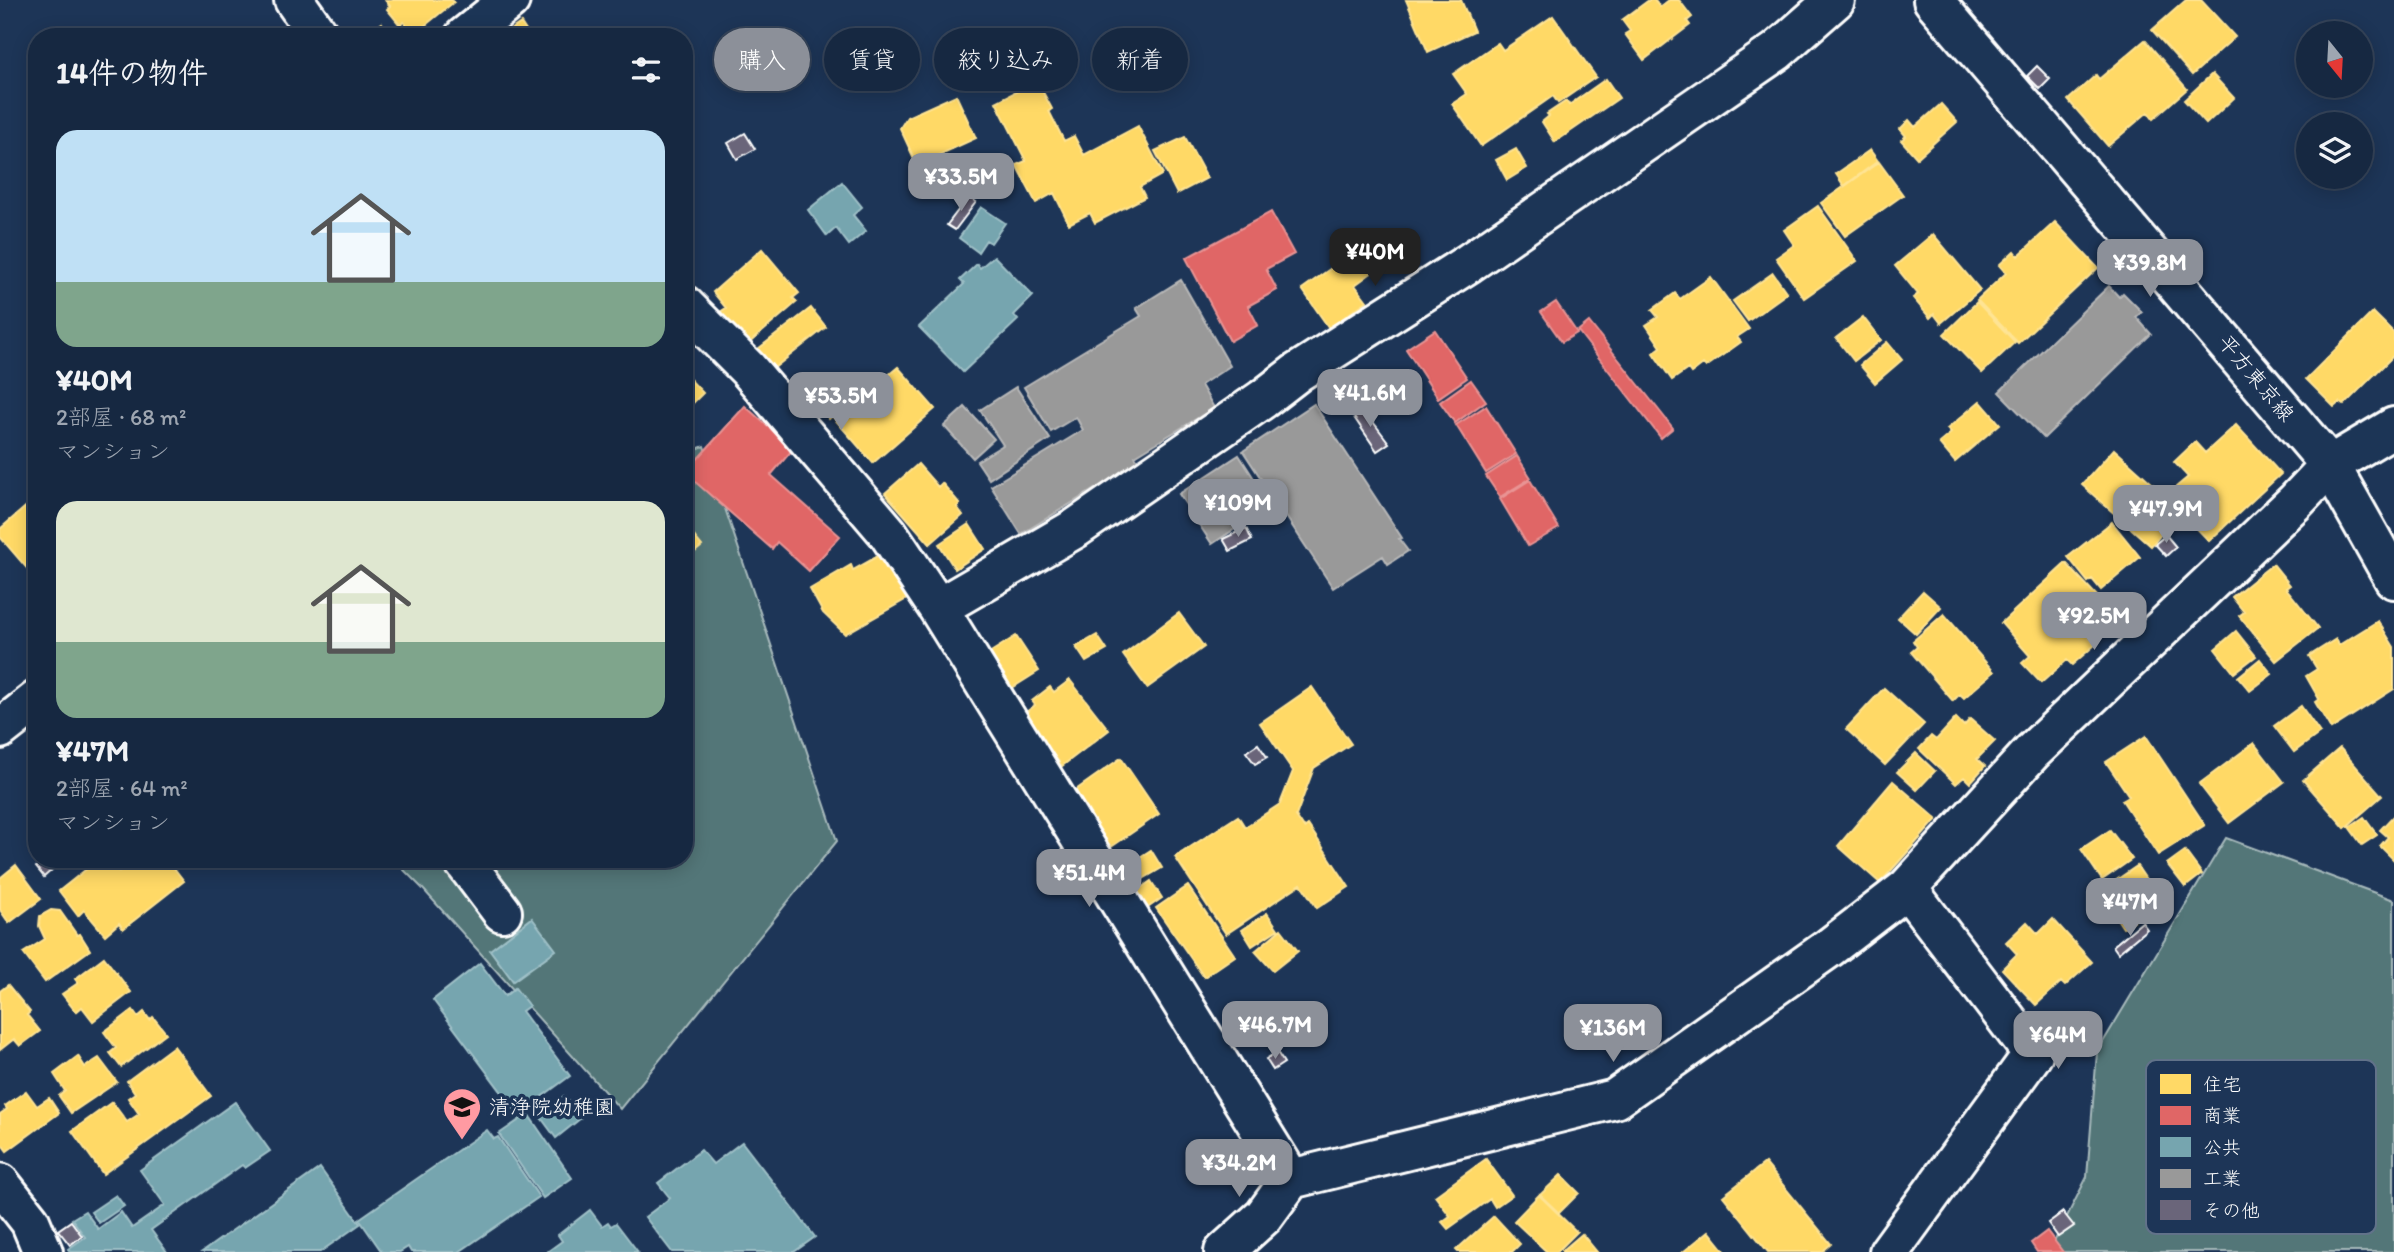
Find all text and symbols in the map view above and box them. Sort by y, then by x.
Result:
north arrow [2296,21,2373,98]
map controls [2296,21,2373,189]
chip: 購入 [714,28,810,91]
chip: 賃貸 [824,28,920,91]
chip: 絞り込み [934,28,1078,91]
chip: 新着 [1092,28,1188,91]
icon: filters [627,51,665,89]
text: 14件の物件 [56,54,208,91]
button: layers [2296,112,2373,189]
pin: ¥33.5M [904,154,1018,213]
text: ¥33.5M [924,162,998,190]
icon: home [298,175,424,301]
pin: ¥40M [1334,229,1416,288]
text: ¥40M [1346,237,1404,265]
pin: ¥39.8M [2093,240,2207,299]
text: ¥39.8M [2113,248,2187,276]
street label: 平方東京線 [2213,329,2300,426]
text: ¥40M [56,361,133,398]
pin: ¥41.6M [1313,370,1427,429]
pin: ¥53.5M [784,372,898,432]
text: ¥41.6M [1333,378,1407,406]
text: ¥53.5M [804,381,878,409]
text: 2部屋 · 68 m² [56,403,186,431]
text: マンション [56,437,170,465]
pin: ¥109M [1189,480,1287,539]
pin: ¥47.9M [2109,486,2223,545]
text: ¥109M [1204,488,1272,516]
text: ¥47.9M [2129,494,2203,522]
icon: home [298,546,424,672]
pin: ¥92.5M [2037,592,2151,652]
text: ¥92.5M [2058,601,2130,629]
text: ¥47M [56,732,129,769]
text: 2部屋 · 64 m² [56,774,188,802]
text: マンション [56,808,170,836]
pin: ¥51.4M [1032,850,1146,909]
text: ¥51.4M [1052,858,1126,886]
pin: ¥47M [2089,878,2171,938]
text: ¥47M [2102,887,2158,915]
pin: ¥46.7M [1218,1002,1332,1061]
pin: ¥136M [1564,1004,1662,1064]
text: ¥46.7M [1238,1010,1312,1038]
pin: ¥64M [2017,1012,2099,1071]
text: ¥136M [1580,1013,1646,1041]
text: ¥64M [2030,1020,2086,1048]
legend [2146,1060,2376,1234]
text: 住宅 [2203,1073,2241,1096]
school or university icon: 清浄院幼稚園 [441,1086,483,1141]
place label: 清浄院幼稚園 [489,1094,615,1119]
text: 商業 [2203,1104,2241,1127]
text: 公共 [2203,1136,2241,1159]
pin: ¥34.2M [1182,1140,1296,1199]
text: ¥34.2M [1201,1148,1277,1176]
text: 工業 [2203,1167,2241,1190]
text: その他 [2203,1199,2260,1222]

